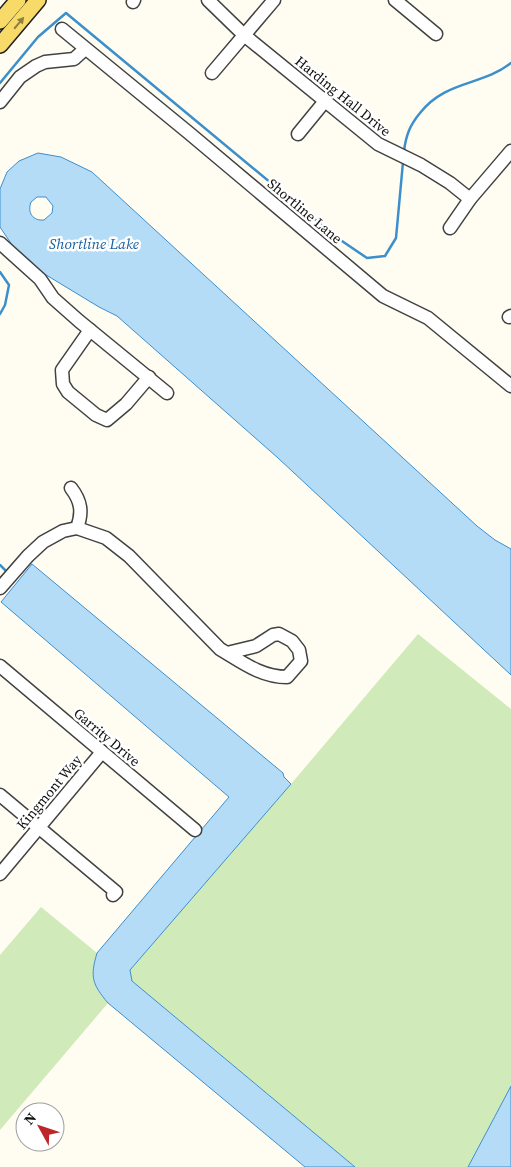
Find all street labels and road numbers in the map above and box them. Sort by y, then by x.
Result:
street label: Harding Hall Drive [291,51,395,141]
street label: Shortline Lane [263,174,347,248]
street label: Garrity Drive [69,703,145,771]
street label: Kingmont Way [12,750,87,834]

